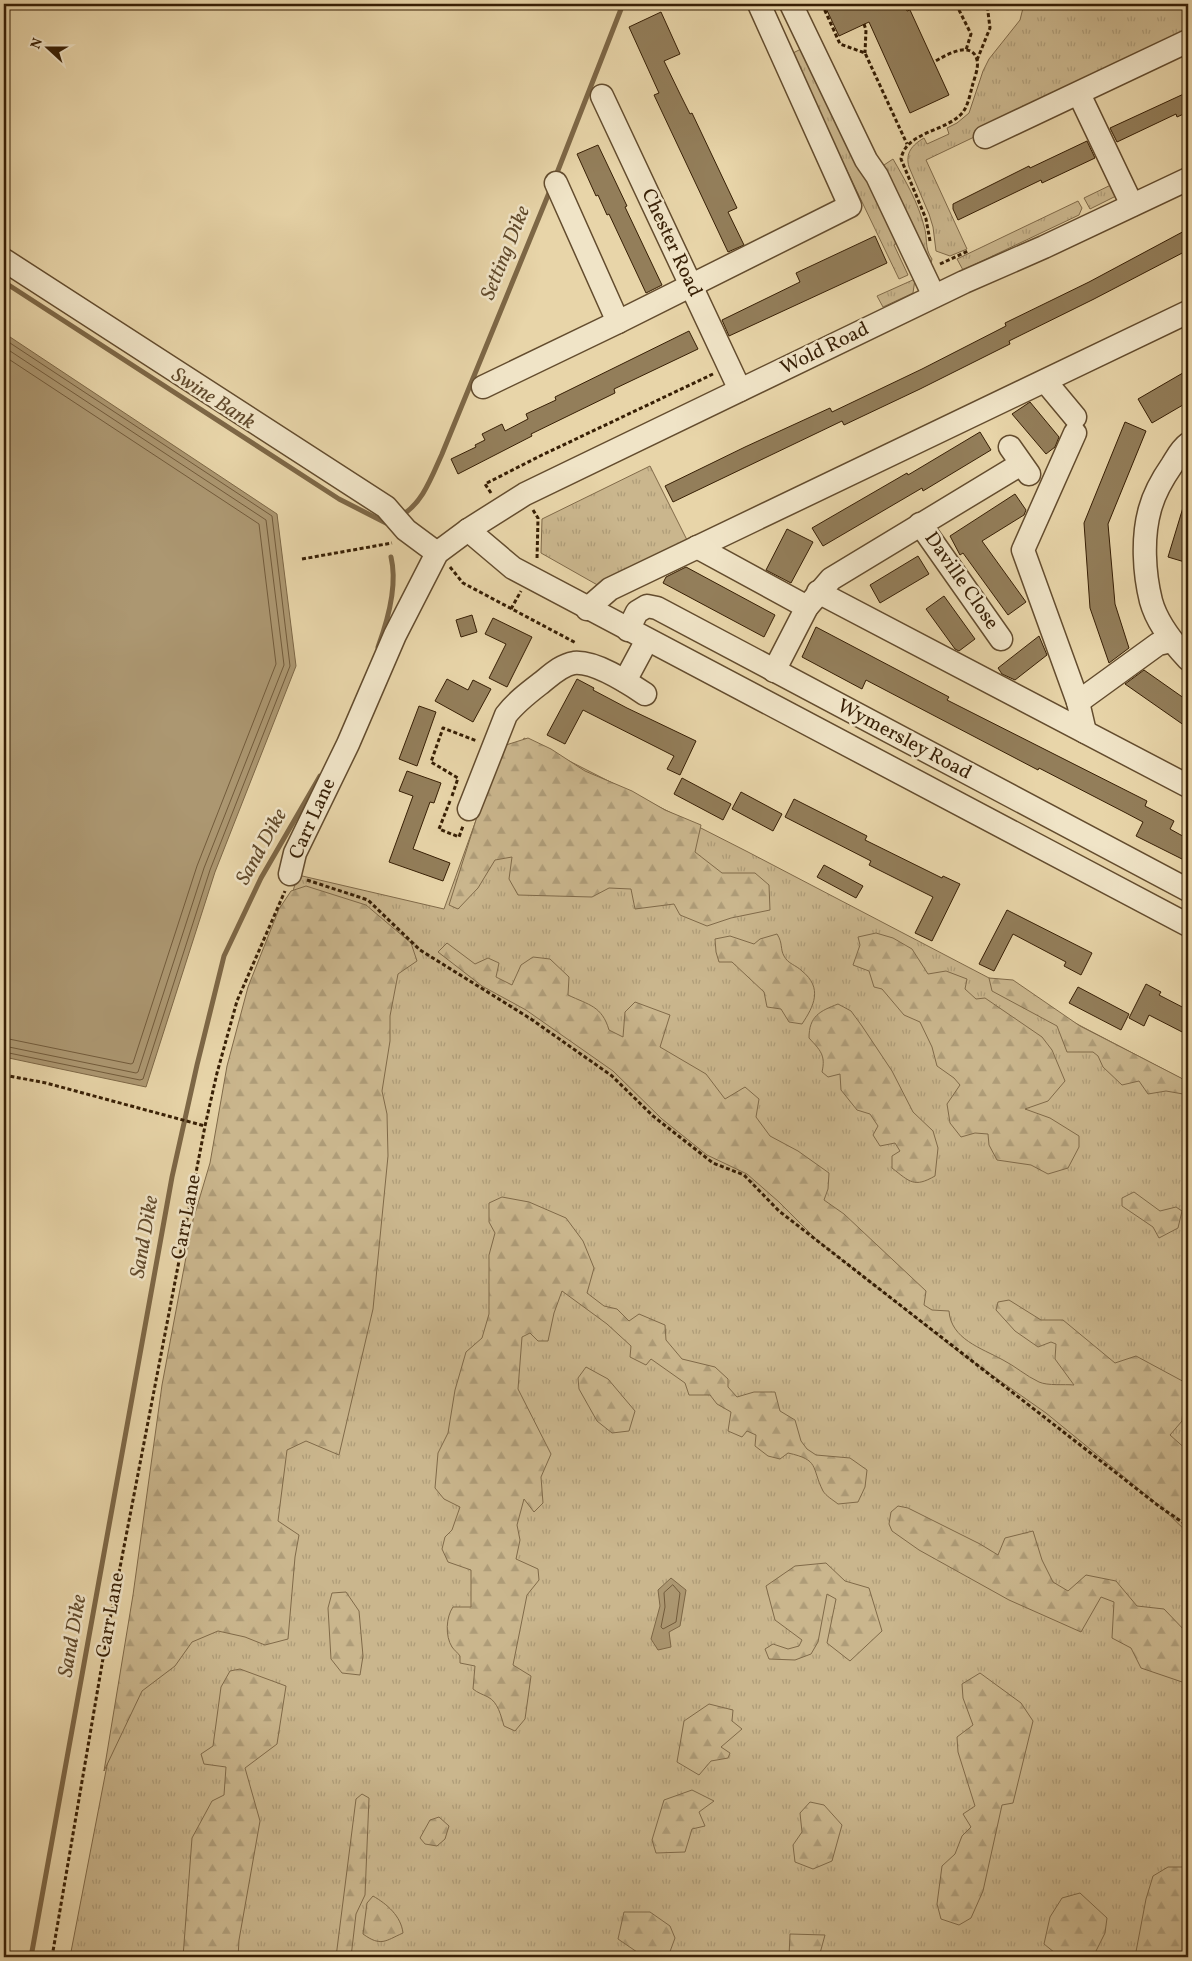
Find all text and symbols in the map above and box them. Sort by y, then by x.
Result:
north arrow [22,22,72,72]
text: N [27,36,48,52]
street label: Chester Road [634,184,708,302]
water label: Setting Dike [474,201,538,304]
street label: Wold Road [776,316,874,382]
water label: Swine Bank [165,361,261,437]
street label: Daville Close [917,526,1005,636]
street label: Wymersley Road [832,693,976,787]
street label: Carr Lane [283,774,343,864]
water label: Sand Dike [229,803,295,890]
street label: Carr Lane [165,1172,209,1262]
water label: Sand Dike [123,1193,167,1281]
street label: Carr Lane [90,1570,132,1660]
water label: Sand Dike [51,1592,95,1680]

